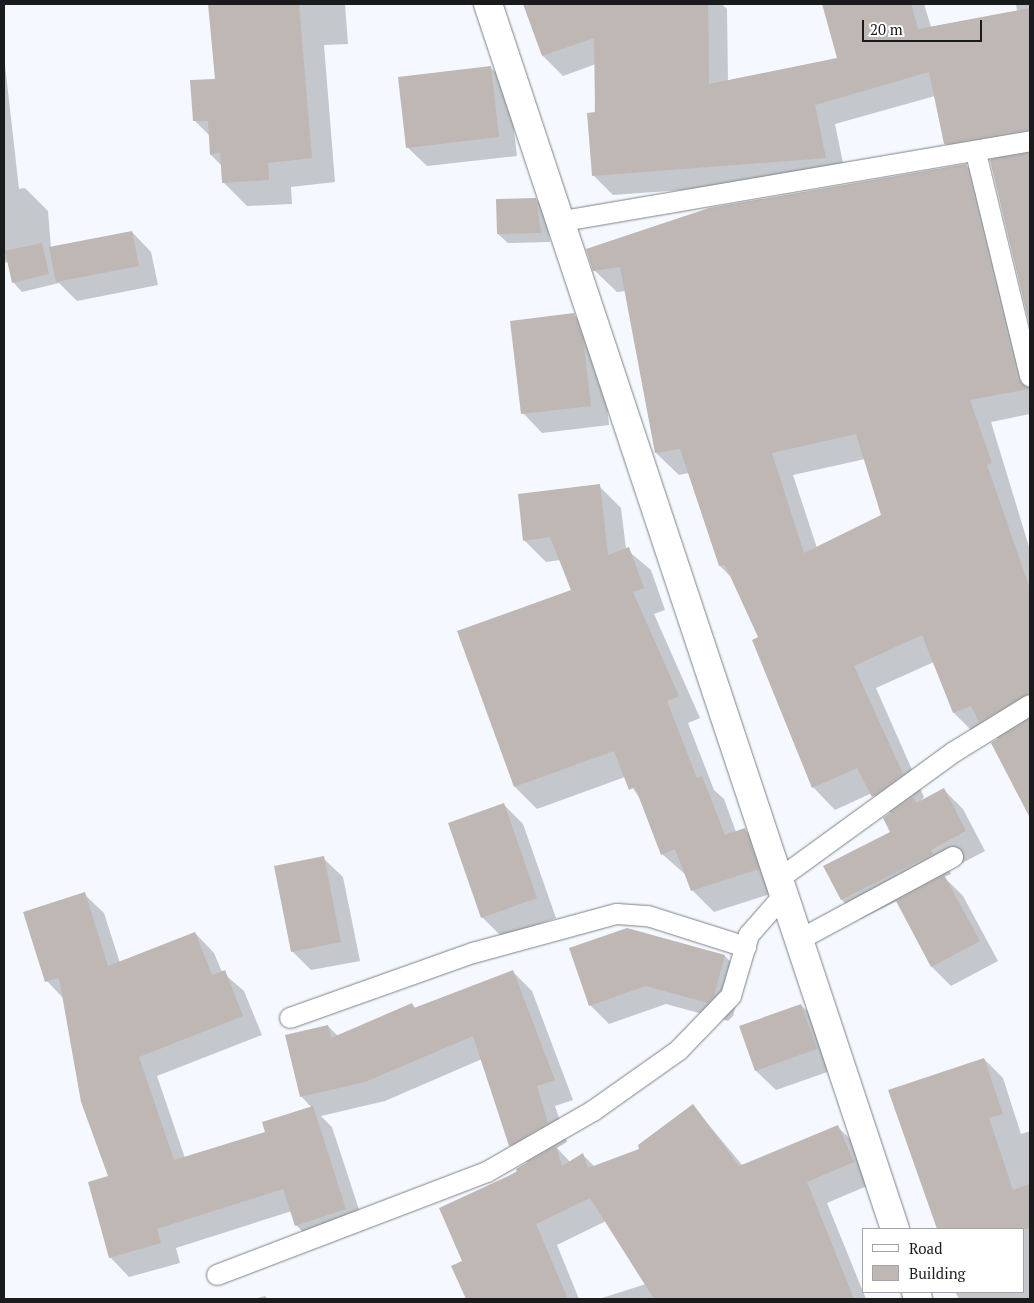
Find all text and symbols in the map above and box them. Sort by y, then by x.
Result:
scale bar [864,10,984,42]
text: 20 m [870,19,903,39]
legend [862,1228,1024,1293]
text: Road [909,1238,942,1258]
text: Building [909,1263,966,1283]

